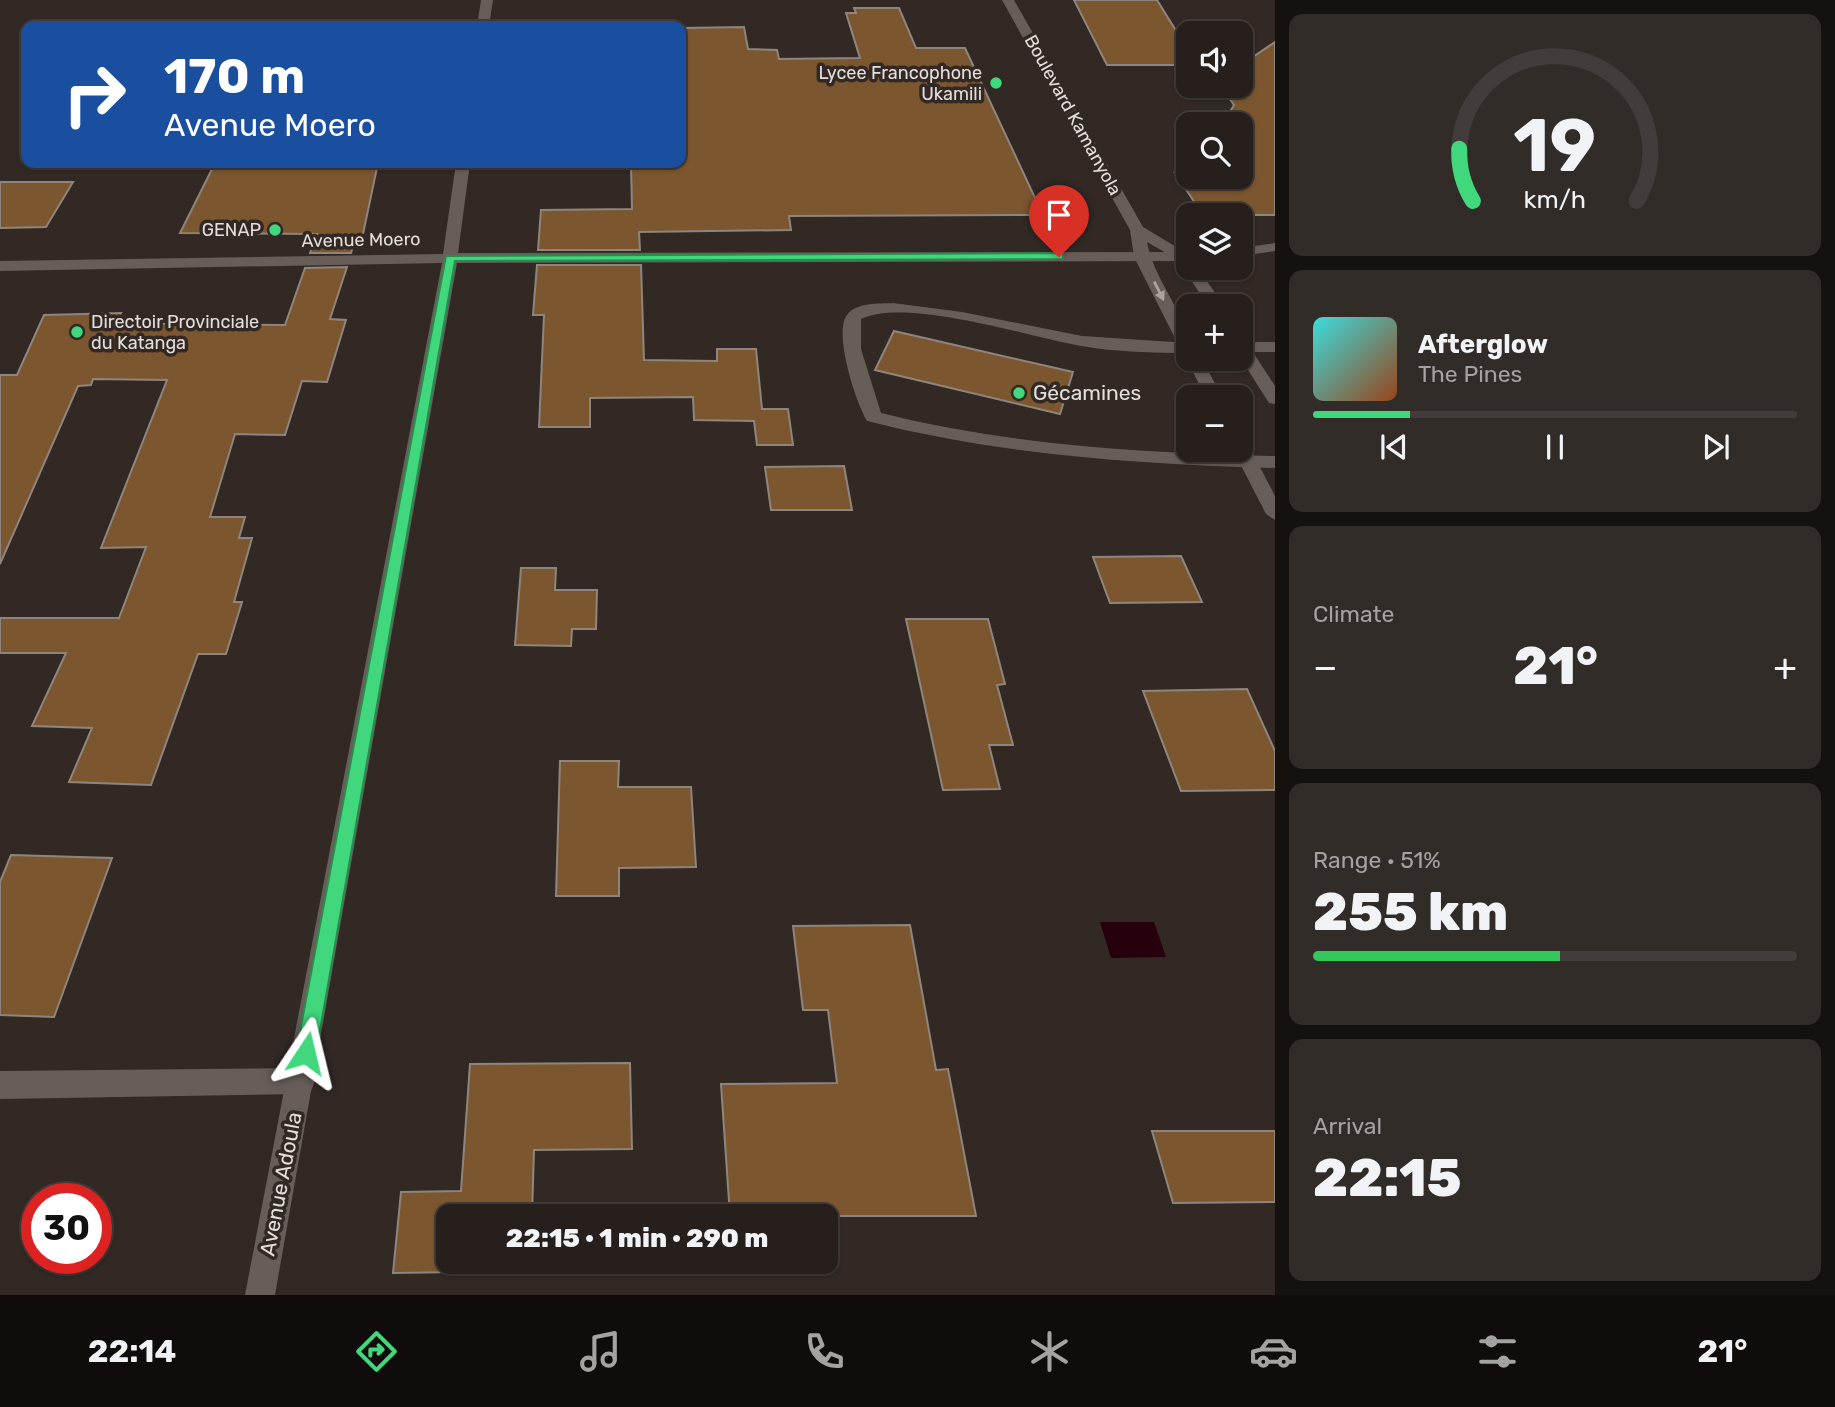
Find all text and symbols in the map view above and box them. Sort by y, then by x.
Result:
map controls [1176,21,1253,462]
button: sound [1176,21,1253,98]
street label: Boulevard Kamanyola [1020,31,1126,199]
text: 170 m [164,47,305,105]
icon: right [49,49,140,140]
place label: Lycee Francophone Ukamili [818,62,982,105]
marker: Lycee Francophone Ukamili [988,75,1004,91]
text: 19 [1514,103,1596,189]
text: Avenue Moero [164,106,376,144]
button: search [1176,112,1253,189]
pin [1029,185,1089,257]
text: km/h [1524,185,1586,214]
icon: arrive [1040,196,1078,234]
button: layers [1176,203,1253,280]
place label: GENAP [202,219,261,241]
marker: GENAP [267,222,283,238]
street label: Avenue Moero [301,228,421,252]
one-way arrow [1152,281,1164,301]
button: + [1176,294,1253,371]
place label: Directoir Provinciale du Katanga [91,311,259,354]
marker: Directoir Provinciale du Katanga [69,324,85,340]
text: Afterglow [1418,329,1548,360]
text: The Pines [1418,360,1522,388]
place label: Gécamines [1033,380,1141,405]
marker: Gécamines [1011,385,1027,401]
button: − [1176,385,1253,462]
icon: previous [1375,428,1413,466]
icon: pause [1536,428,1574,466]
icon: next [1697,428,1735,466]
text: Climate [1313,600,1394,628]
text: 21° [1513,635,1598,697]
text: − [1313,644,1338,690]
text: + [1773,644,1797,690]
text: Range · 51% [1313,846,1441,874]
text: 255 km [1313,881,1508,943]
position arrow [269,1016,343,1090]
street label: Avenue Adoula [254,1110,307,1258]
text: Arrival [1313,1112,1382,1140]
text: 22:15 [1313,1147,1462,1209]
speed limit sign: 30 [21,1183,112,1274]
text: 22:15 · 1 min · 290 m [506,1223,768,1254]
icon: directions [352,1327,401,1376]
icon: music [576,1327,625,1376]
icon: phone [800,1327,849,1376]
icon: climate [1025,1327,1074,1376]
icon: car [1249,1327,1298,1376]
icon: filters [1473,1327,1522,1376]
text: 22:14 [88,1332,176,1370]
text: 21° [1697,1332,1747,1370]

